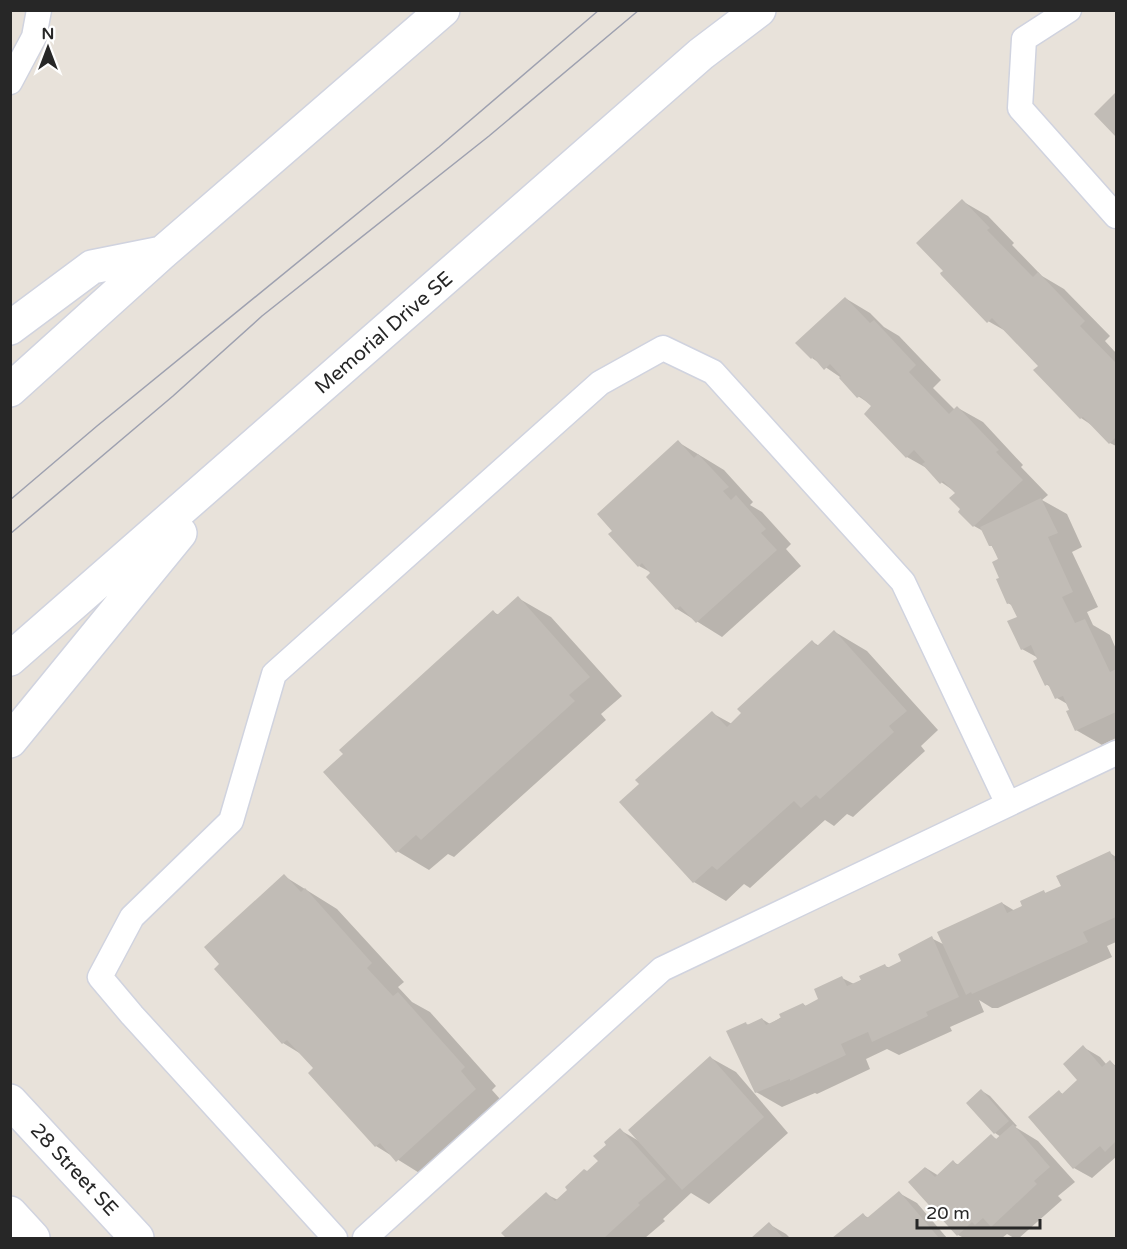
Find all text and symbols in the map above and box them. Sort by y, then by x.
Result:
north arrow [18,18,78,78]
text: N [42,24,54,44]
street label: Memorial Drive SE [310,267,458,399]
street label: 28 Street SE [25,1119,123,1221]
scale bar [917,1192,1040,1230]
text: 20 m [926,1202,970,1224]

